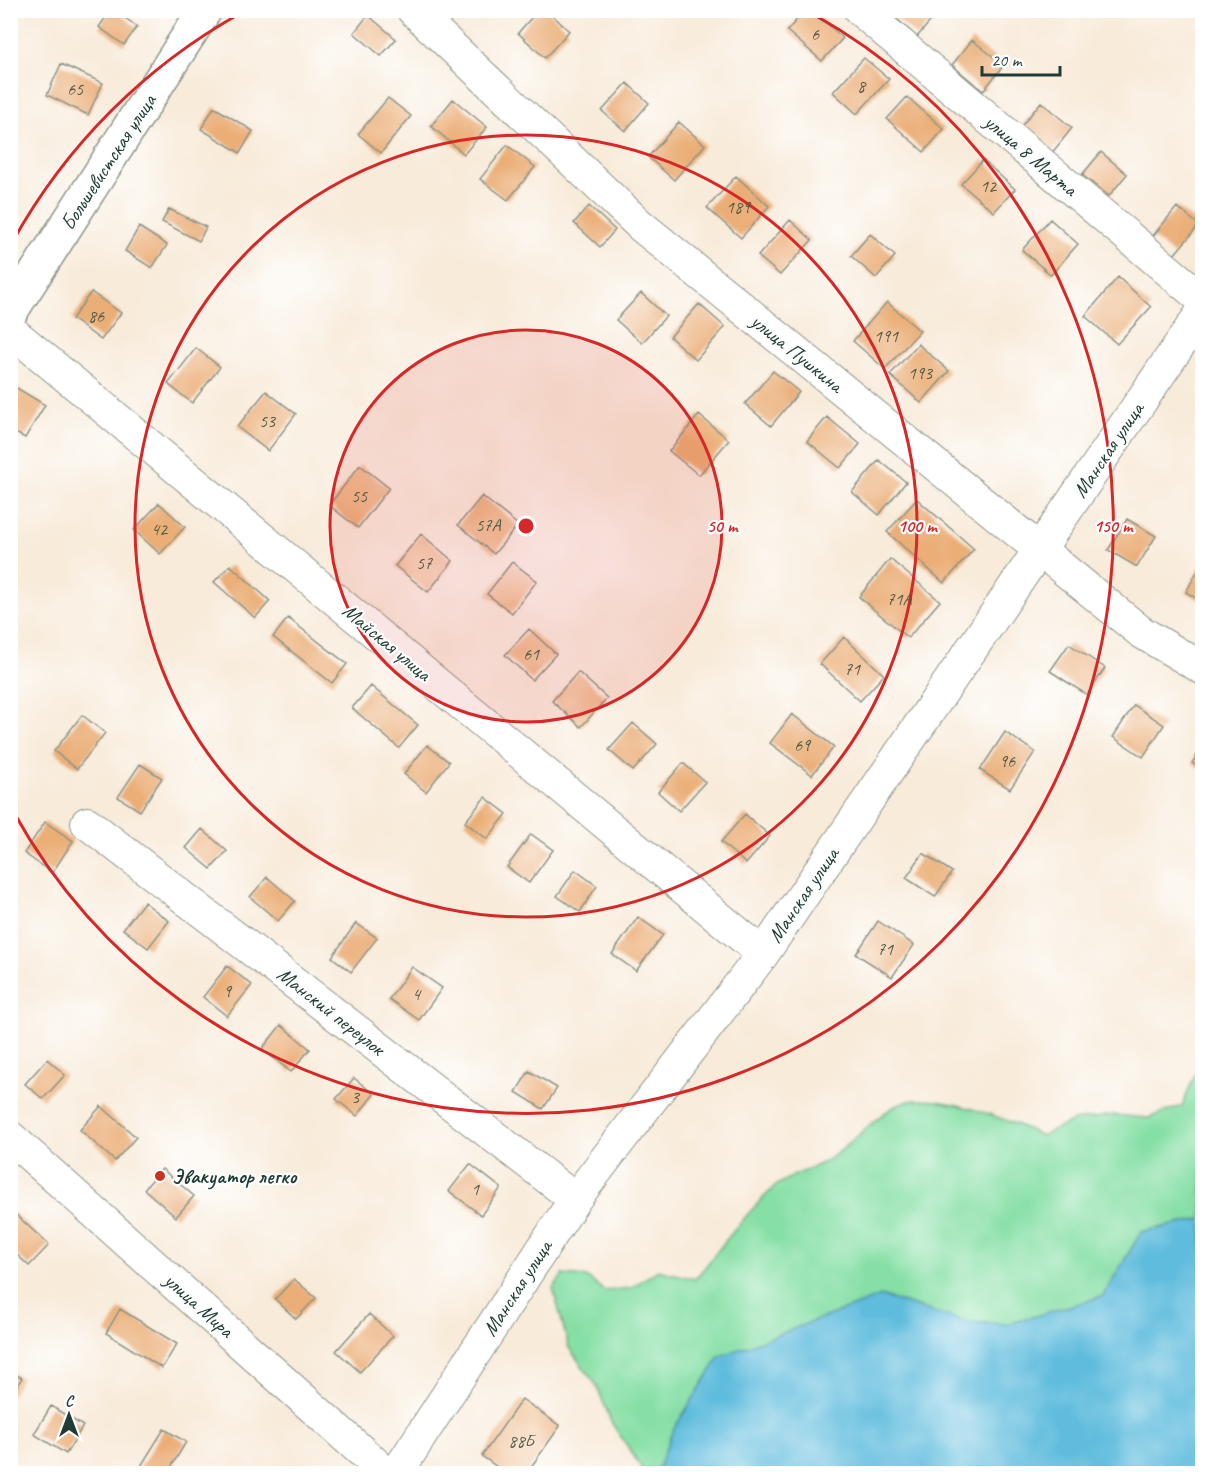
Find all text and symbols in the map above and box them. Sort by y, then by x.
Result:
house number: 6 [811,23,820,45]
scale bar [982,39,1060,77]
text: 20 m [991,49,1024,71]
house number: 8 [857,75,867,97]
house number: 65 [67,78,84,100]
street label: Большевистская улица [54,88,162,235]
street label: улица 8 Марта [978,107,1084,202]
house number: 12 [980,175,998,197]
house number: 189 [726,196,752,218]
house number: 86 [88,305,105,327]
street label: улица Пушкина [744,307,850,399]
house number: 191 [874,325,899,347]
house number: 193 [908,362,934,384]
street label: Манская улица [1067,396,1151,502]
house number: 53 [259,410,277,432]
house number: 55 [351,485,368,507]
house number: 57А [475,514,502,536]
text: 50 m [707,515,739,537]
text: 100 m [898,515,938,537]
text: 150 m [1094,515,1134,537]
centre of rings [516,516,536,536]
house number: 42 [151,518,169,540]
house number: 57 [416,552,433,574]
house number: 71А [886,588,913,610]
street label: Майская улица [337,597,438,688]
house number: 61 [523,643,540,665]
house number: 71 [844,658,861,680]
house number: 69 [794,734,812,756]
house number: 96 [999,750,1016,772]
street label: Манская улица [762,841,846,947]
house number: 71 [877,938,894,960]
street label: Манский переулок [272,961,392,1062]
house number: 9 [223,980,233,1002]
house number: 4 [412,983,422,1005]
house number: 3 [351,1086,361,1108]
place label: Эвакуатор легко [172,1163,298,1190]
marker: Эвакуатор легко [153,1169,167,1183]
house number: 1 [471,1178,480,1200]
street label: Манская улица [476,1233,559,1341]
street label: улица Мира [157,1266,240,1344]
north arrow [39,1385,99,1445]
text: С [65,1391,75,1411]
house number: 88Б [508,1430,537,1452]

